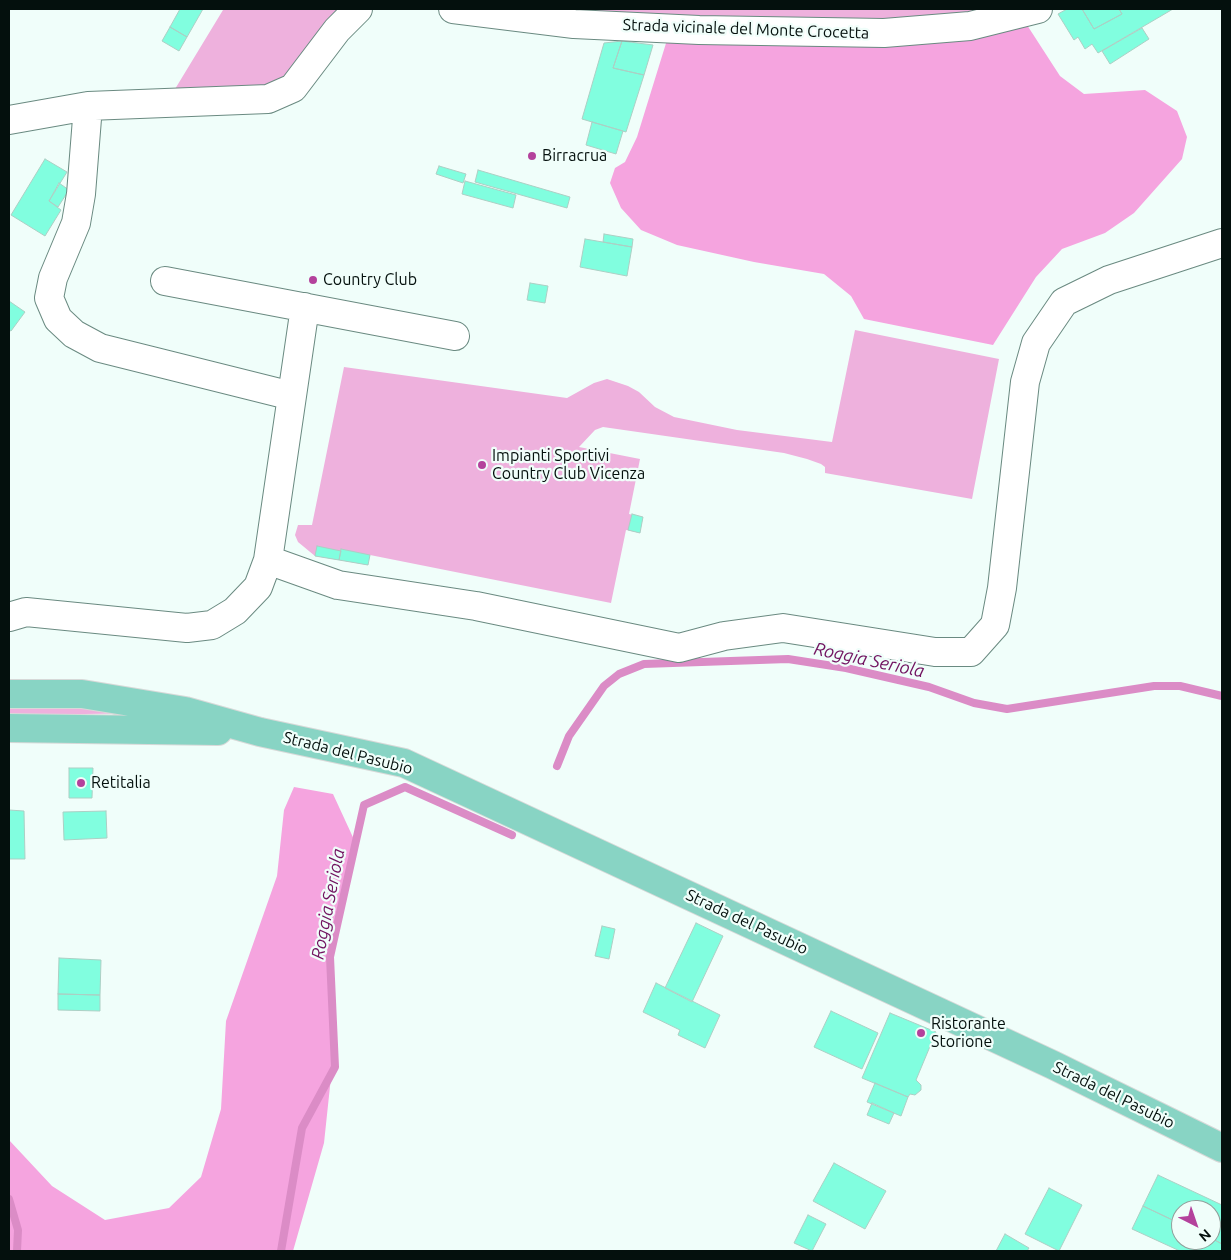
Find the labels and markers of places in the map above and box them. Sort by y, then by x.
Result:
place label: Birracrua [542,146,607,166]
marker: Birracrua [526,150,538,162]
place label: Country Club [323,270,417,290]
marker: Country Club [307,274,319,286]
place label: Impianti Sportivi Country Club Vicenza [492,446,645,484]
marker: Impianti Sportivi Country Club Vicenza [476,459,488,471]
place label: Retitalia [91,773,151,793]
marker: Retitalia [75,777,87,789]
place label: Ristorante Storione [931,1014,1006,1052]
marker: Ristorante Storione [915,1027,927,1039]

